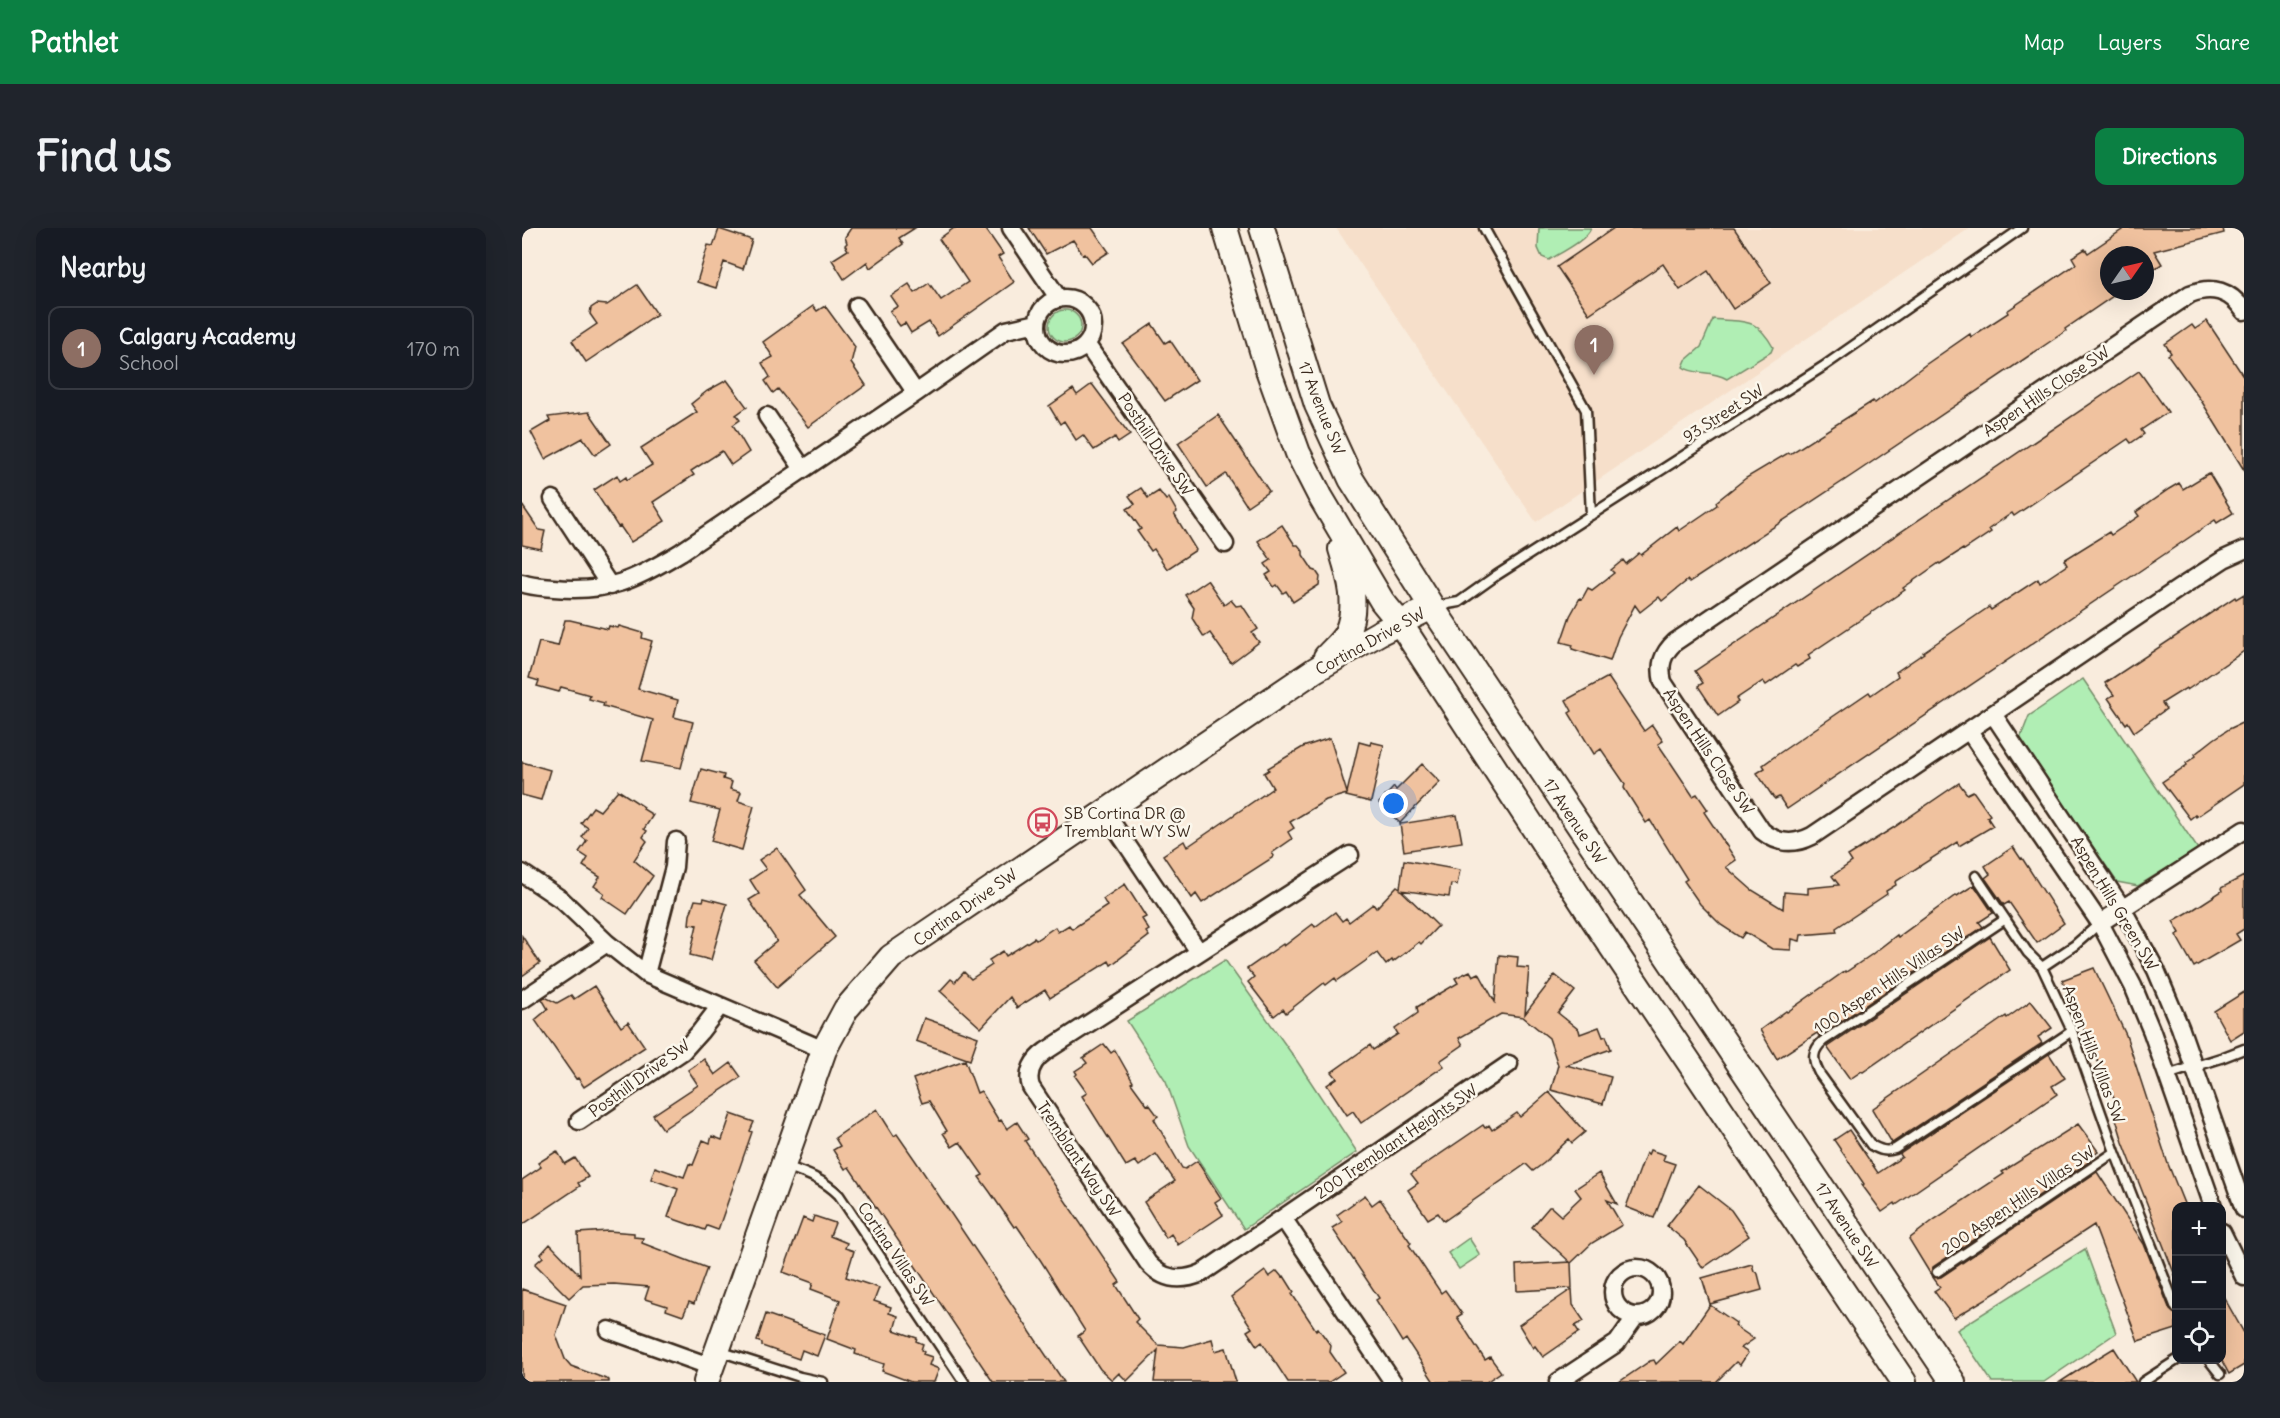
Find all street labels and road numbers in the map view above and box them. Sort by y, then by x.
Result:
street label: Aspen Hills Close SW [1979,341,2113,441]
street label: 17 Avenue SW [1294,358,1350,458]
street label: 93 Street SW [1679,379,1767,446]
street label: Posthill Drive SW [1114,389,1198,500]
street label: Cortina Drive SW [1312,602,1429,679]
street label: Aspen Hills Close SW [1659,684,1759,818]
street label: 17 Avenue SW [1539,774,1611,868]
street label: Aspen Hills Green SW [2067,832,2163,974]
street label: Cortina Drive SW [909,864,1021,950]
street label: 100 Aspen Hills Villas SW [1810,922,1968,1038]
street label: Aspen Hills Villas SW [2058,982,2130,1126]
street label: Posthill Drive SW [585,1034,694,1121]
street label: 200 Tremblant Heights SW [1311,1079,1481,1203]
street label: Tremblant Way SW [1033,1097,1125,1221]
street label: 200 Aspen Hills Villas SW [1938,1141,2098,1259]
street label: 17 Avenue SW [1811,1178,1883,1272]
street label: Cortina Villas SW [854,1198,939,1310]

